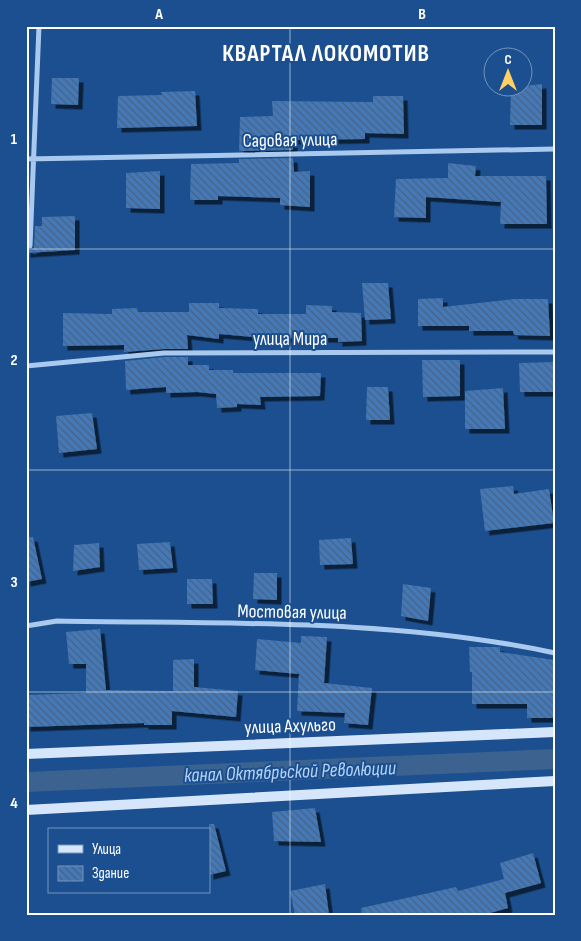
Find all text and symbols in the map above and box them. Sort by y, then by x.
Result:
text: A [154,5,163,24]
text: B [418,5,426,24]
district label: КВАРТАЛ ЛОКОМОТИВ [222,39,430,68]
north arrow [484,48,534,98]
text: С [504,51,512,68]
street label: Садовая улица [242,128,338,153]
text: 1 [11,130,18,149]
street label: улица Мира [253,328,327,351]
text: 2 [10,351,18,370]
text: 3 [10,573,18,592]
street label: Мостовая улица [237,600,347,625]
street label: улица Ахульго [244,713,336,740]
water label: канал Октябрьской Революции [184,756,397,788]
text: 4 [10,794,18,813]
legend [48,828,210,894]
text: Улица [92,840,121,859]
text: Здание [92,864,129,883]

